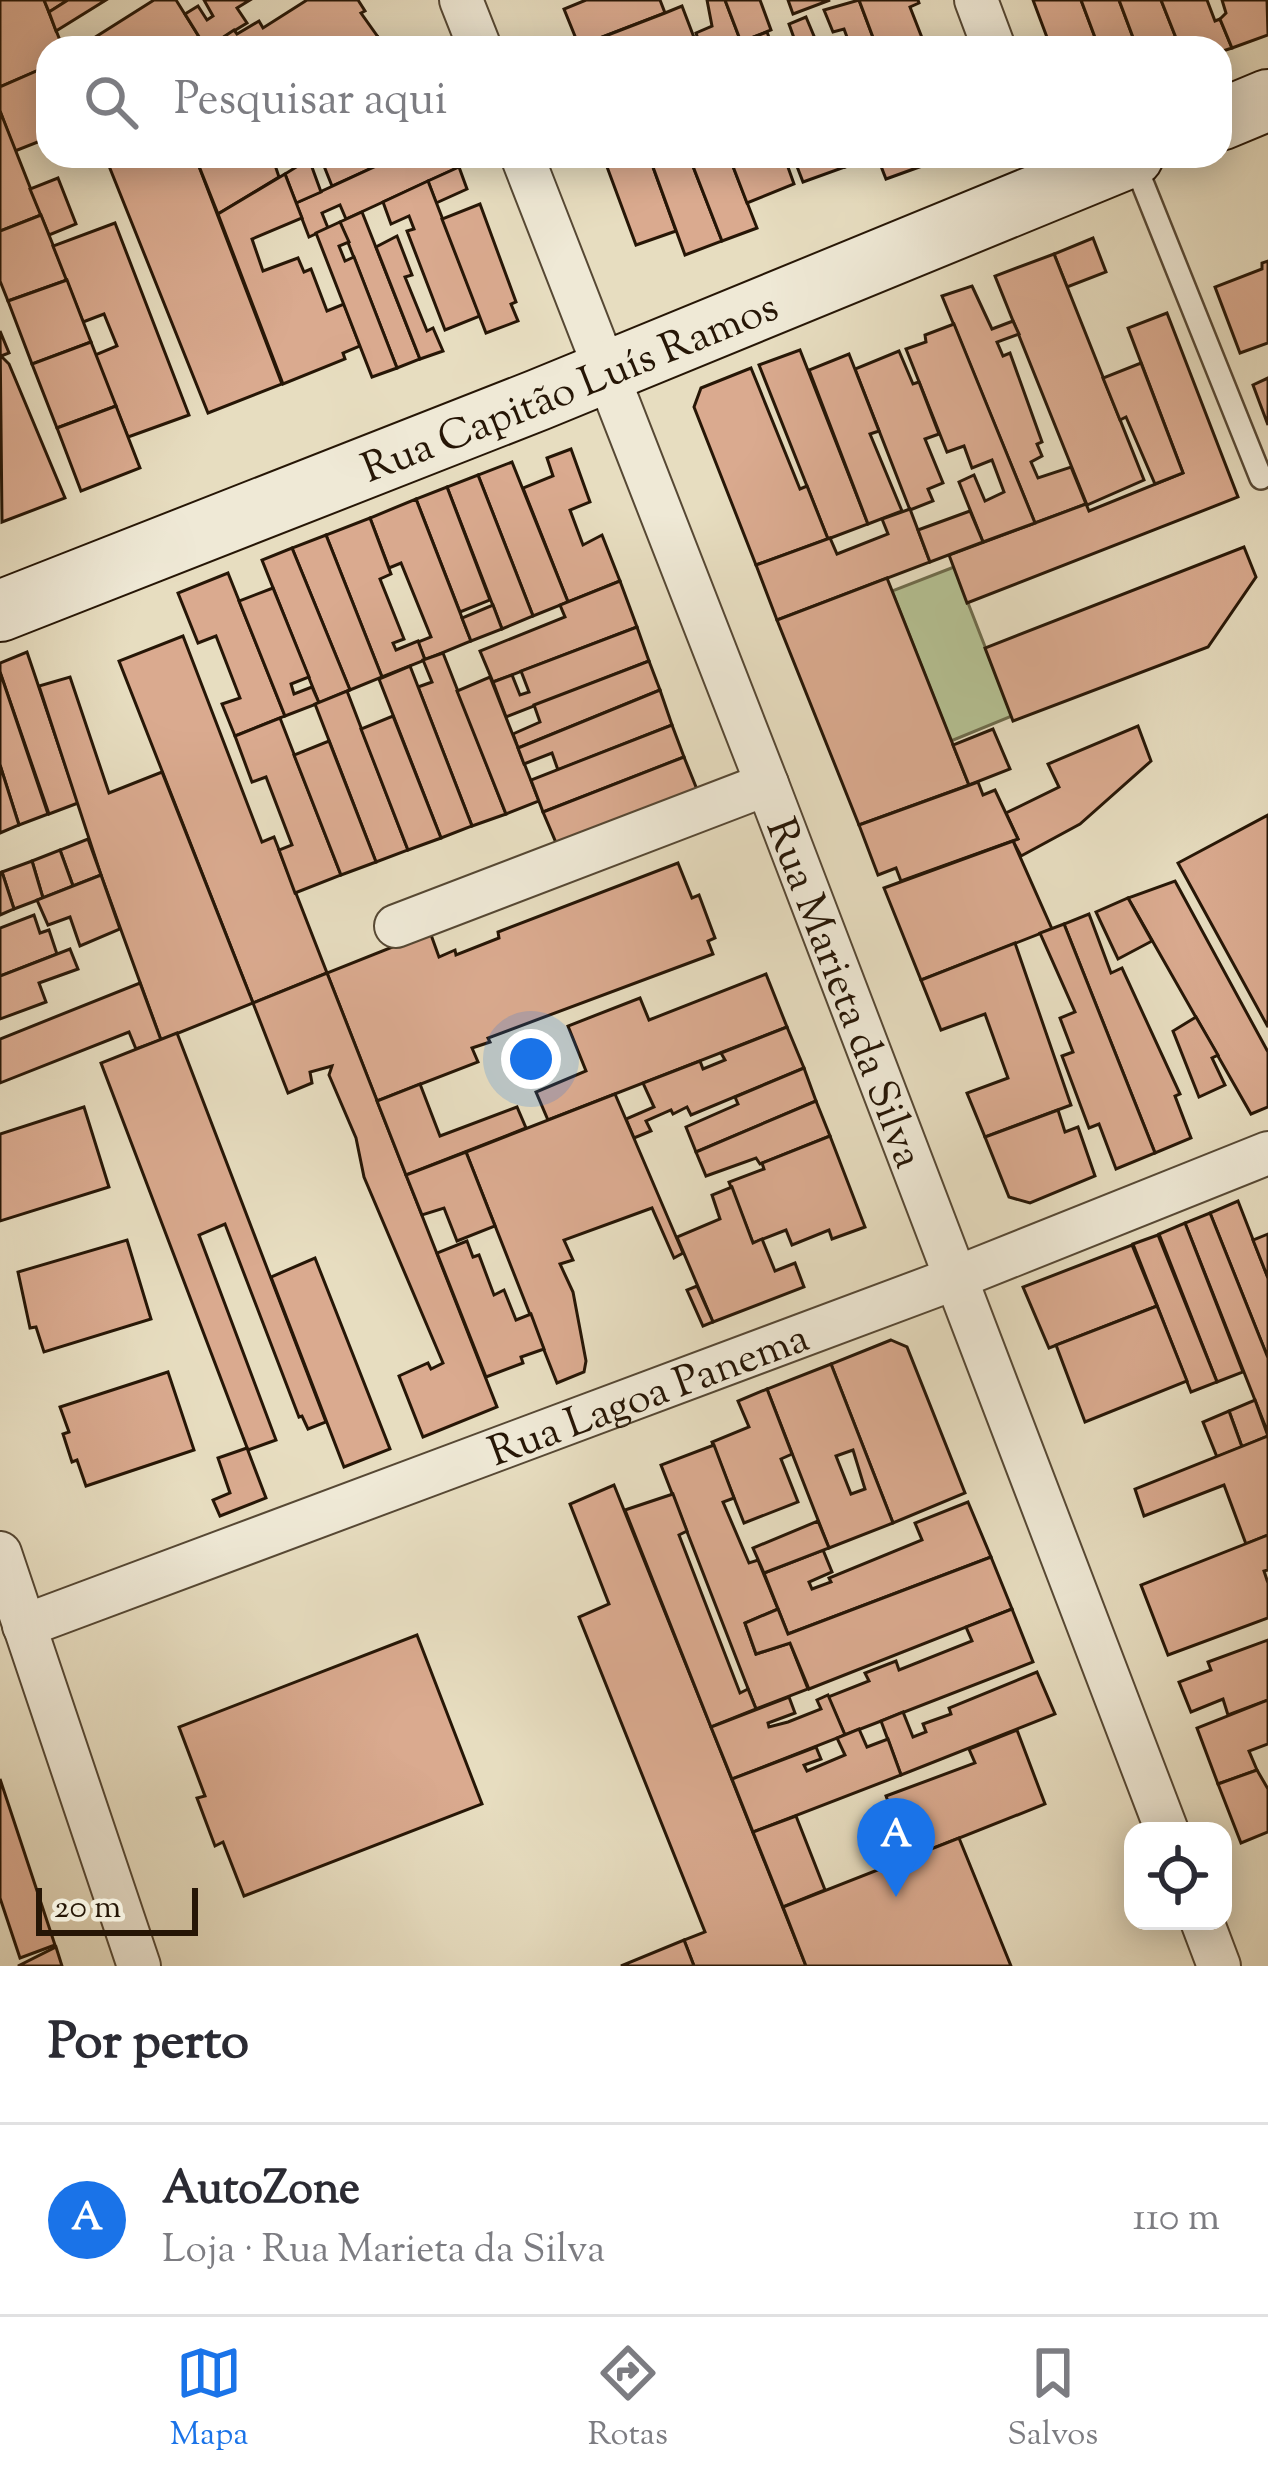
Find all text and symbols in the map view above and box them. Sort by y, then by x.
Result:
search box [36,36,1232,168]
icon: search [78,69,144,135]
text: Pesquisar aqui [174,70,447,135]
street label: Rua Capitão Luís Ramos [354,280,788,501]
street label: Rua Marieta da Silva [748,810,936,1178]
your location [501,1029,561,1089]
street label: Rua Lagoa Panema [481,1310,818,1485]
pin: A [857,1798,935,1897]
map controls [1124,1822,1232,1930]
button: locate [1124,1822,1232,1930]
scale bar [36,1882,198,1935]
text: 20 m [54,1885,121,1933]
text: Por perto [48,2008,249,2081]
text: AutoZone [162,2159,360,2224]
text: A [71,2192,103,2248]
text: 110 m [1133,2192,1220,2248]
text: Loja · Rua Marieta da Silva [162,2224,605,2280]
tab: Mapa [170,2340,248,2460]
tab: Rotas [588,2340,668,2460]
tab: Salvos [1007,2340,1098,2460]

